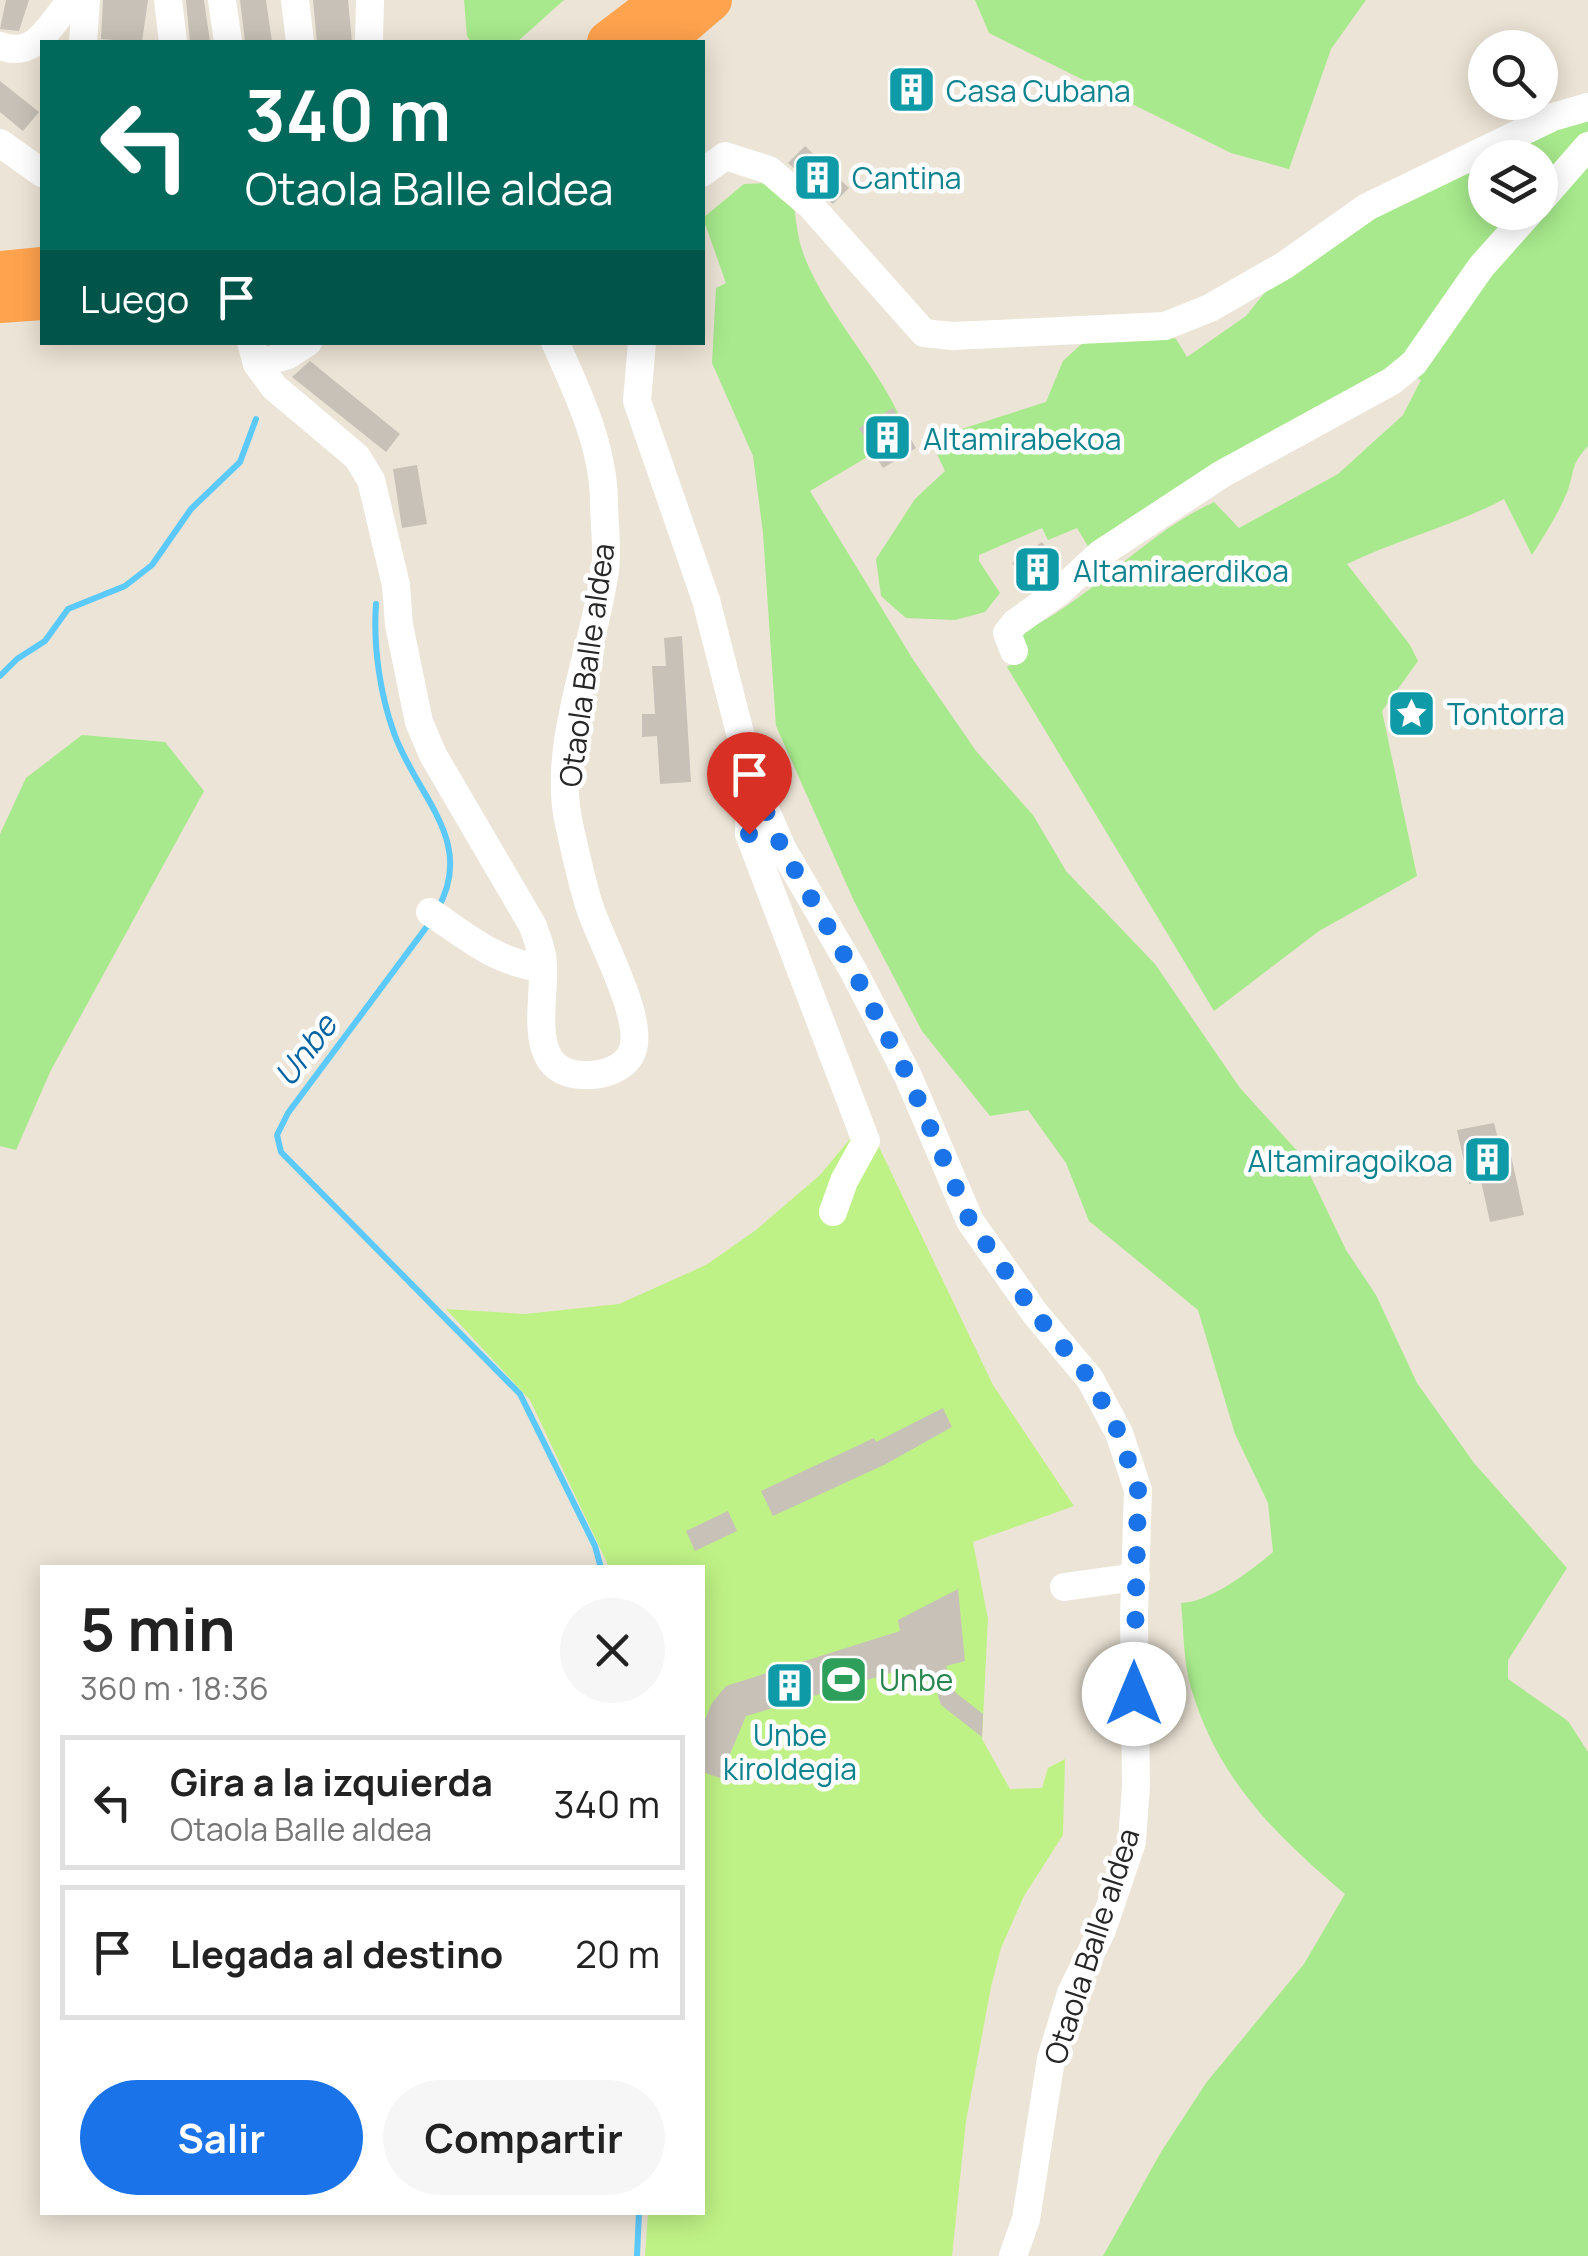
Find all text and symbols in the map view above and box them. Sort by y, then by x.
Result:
map controls [1468,30,1558,230]
button: search [1468,30,1558,120]
building icon: Casa Cubana [885,64,937,116]
text: 340 m [245,66,451,162]
place label: Casa Cubana [946,70,1131,111]
icon: left [80,80,210,210]
button: layers [1468,140,1558,230]
building icon: Cantina [791,151,843,203]
text: Otaola Balle aldea [245,157,614,219]
place label: Cantina [852,157,961,198]
icon: arrive [209,270,264,325]
text: Luego [80,272,189,324]
building icon: Altamirabekoa [862,412,914,464]
place label: Altamirabekoa [923,418,1121,459]
street label: Otaola Balle aldea [549,540,623,790]
building icon: Altamiraerdikoa [1012,544,1064,596]
place label: Altamiraerdikoa [1073,550,1289,591]
place icon: Tontorra [1386,687,1438,739]
place label: Tontorra [1447,693,1565,734]
pin [707,732,792,835]
icon: arrive [722,747,777,802]
water label: Unbe [264,1003,348,1095]
building icon: Altamiragoikoa [1462,1134,1514,1186]
place label: Altamiragoikoa [1247,1140,1453,1181]
text: 5 min [80,1587,235,1669]
button: close [560,1598,665,1703]
position arrow [1082,1642,1186,1746]
sports icon: Unbe [818,1653,870,1705]
building icon: Unbe kiroldegia [764,1659,816,1711]
place label: Unbe [879,1659,953,1700]
text: 360 m · 18:36 [80,1666,269,1710]
place label: Unbe kiroldegia [723,1714,857,1789]
text: Gira a la izquierda [170,1755,493,1807]
icon: left [85,1775,140,1830]
text: 340 m [554,1777,660,1829]
text: Otaola Balle aldea [170,1807,432,1851]
street label: Otaola Balle aldea [1034,1823,1148,2069]
icon: arrive [85,1925,140,1980]
text: Llegada al destino [170,1927,503,1979]
text: 20 m [575,1927,660,1979]
button: Salir [80,2080,363,2195]
button: Compartir [383,2080,665,2195]

